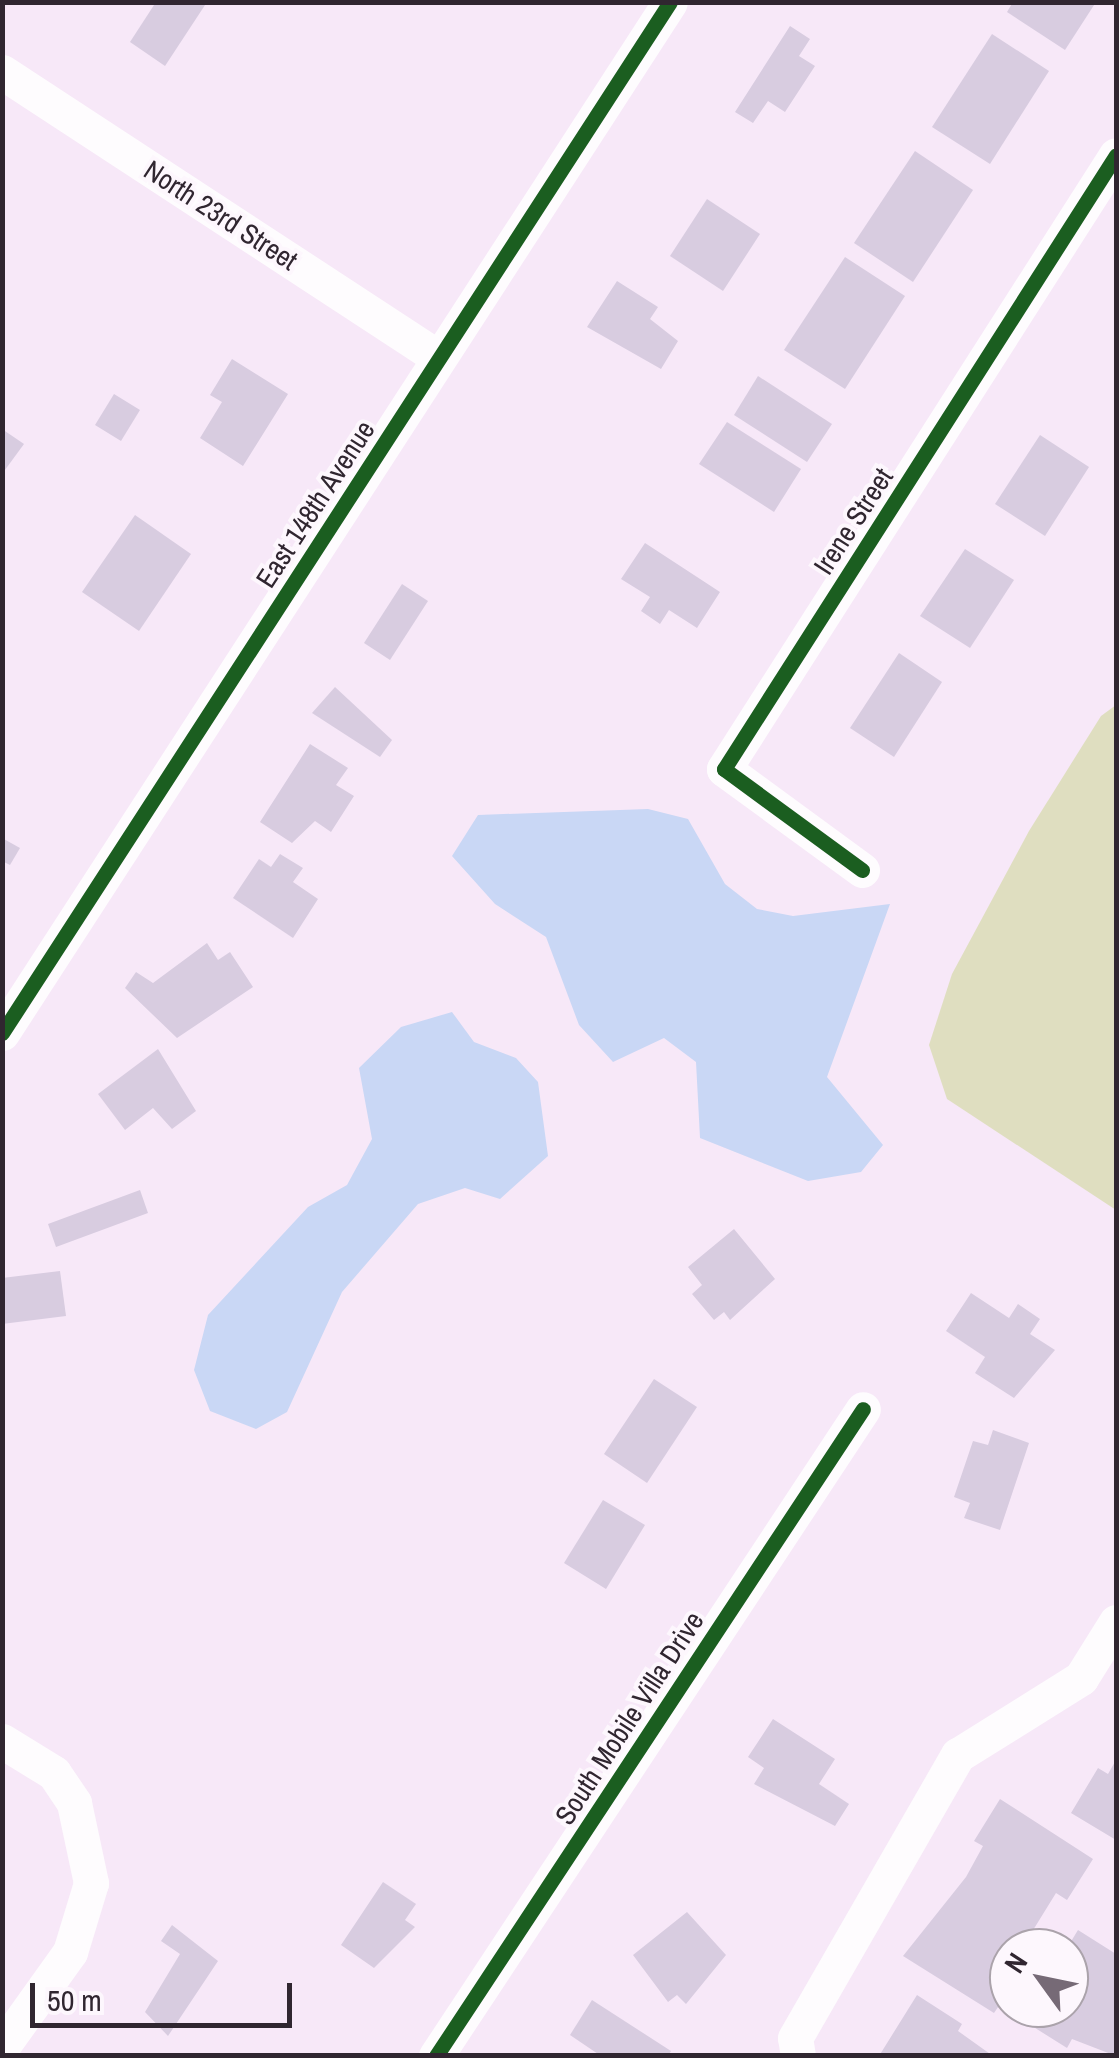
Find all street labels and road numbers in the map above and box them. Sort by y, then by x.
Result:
street label: North 23rd Street [138,153,304,277]
street label: East 148th Avenue [248,414,382,594]
street label: Irene Street [806,462,900,580]
street label: South Mobile Villa Drive [548,1605,710,1831]

